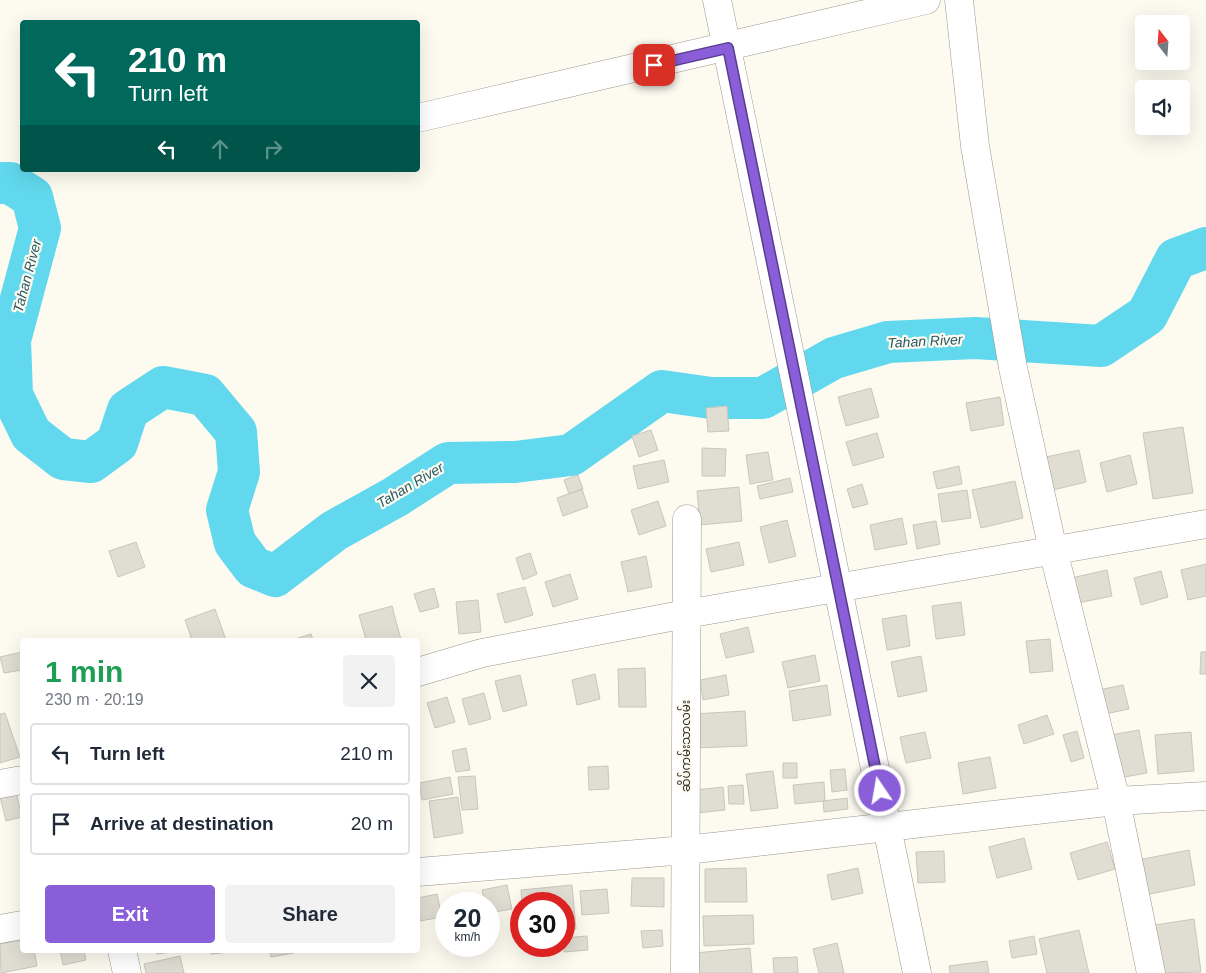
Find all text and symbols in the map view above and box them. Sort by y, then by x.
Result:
north arrow [1135,15,1190,70]
map controls [1135,15,1190,135]
icon: left [45,40,110,105]
text: 210 m [128,40,227,79]
pin [633,44,675,86]
icon: arrive [640,51,668,79]
button: sound [1135,80,1190,135]
text: Turn left [128,81,208,106]
icon: left [153,135,181,163]
icon: ahead [206,135,234,163]
icon: right [259,135,287,163]
water label: Tahan River [10,236,45,314]
water label: Tahan River [887,331,964,351]
water label: Tahan River [374,458,447,511]
text: 1 min [45,655,123,688]
button: close [343,655,395,707]
text: 230 m · 20:19 [45,691,144,708]
street label: ဆိပ်ကမ်းသာလမ်း [677,700,693,792]
icon: left [47,740,75,768]
text: Turn left [90,743,165,764]
text: 210 m [340,743,393,764]
position arrow [853,764,905,816]
icon: arrive [47,810,75,838]
text: Arrive at destination [90,813,274,834]
text: 20 m [351,813,393,834]
button: Exit [45,885,215,943]
button: Share [225,885,395,943]
speed limit sign: 30 [510,892,575,957]
text: 20 [454,904,481,932]
text: km/h [454,930,481,944]

